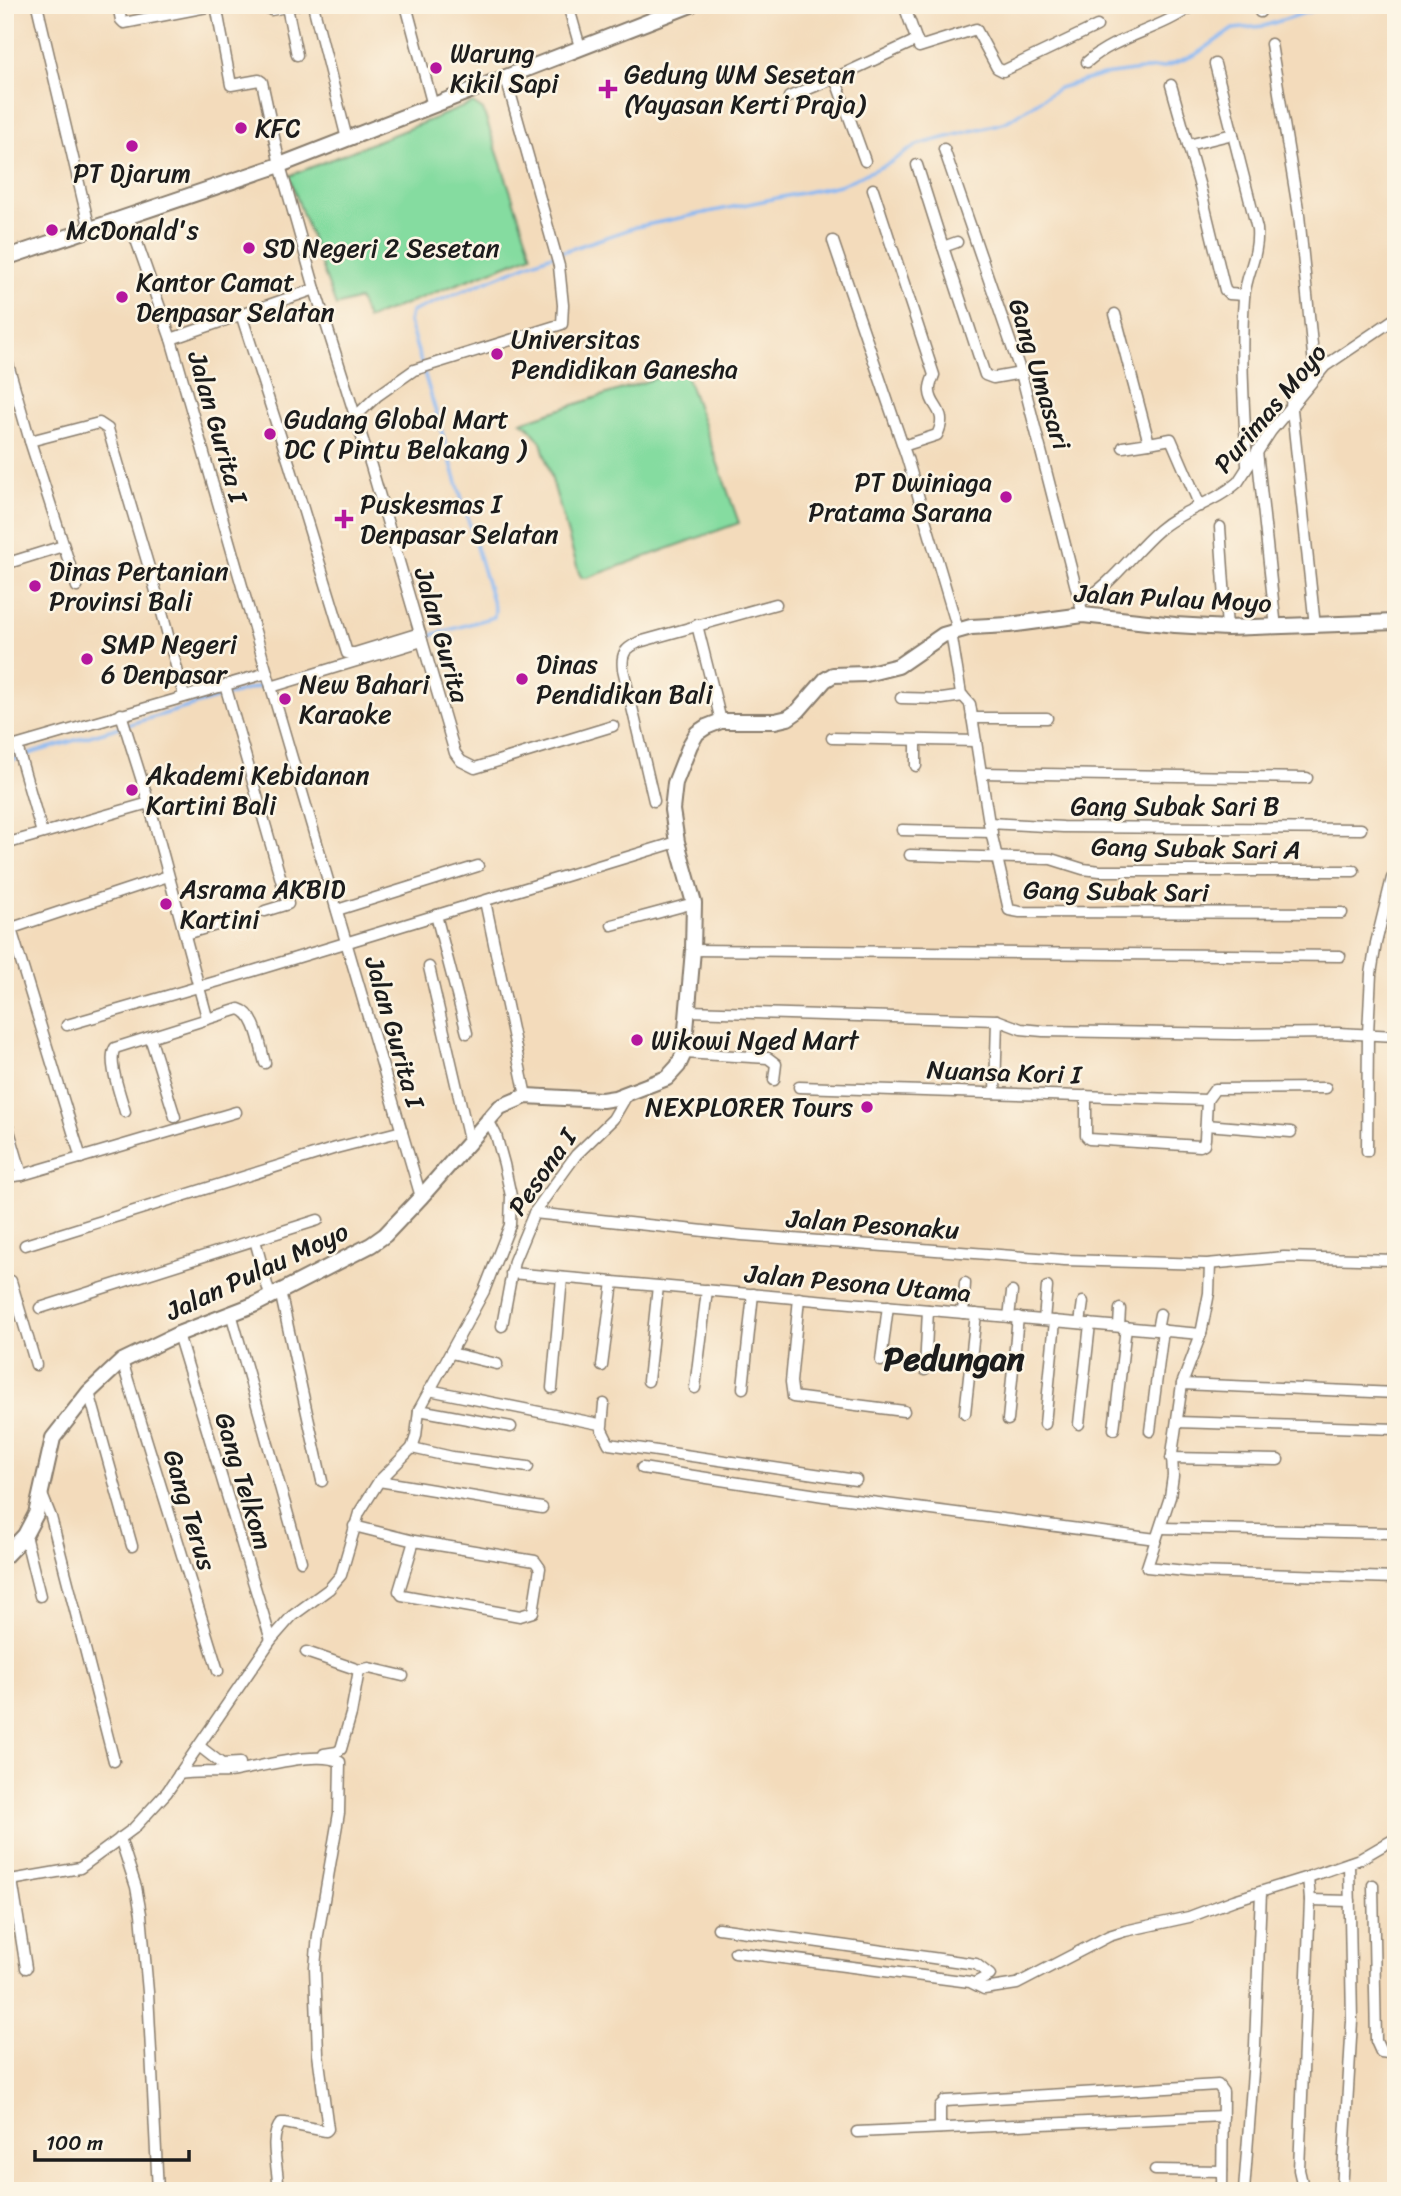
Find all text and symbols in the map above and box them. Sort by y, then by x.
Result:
place label: Warung Kikil Sapi [450,30,559,106]
place label: Gedung WM Sesetan (Yayasan Kerti Praja) [624,51,867,127]
marker: Warung Kikil Sapi [428,60,444,76]
marker: Gedung WM Sesetan (Yayasan Kerti Praja) [598,79,618,99]
place label: KFC [255,105,301,151]
marker: KFC [233,120,249,136]
marker: PT Djarum [124,138,140,154]
place label: PT Djarum [73,150,191,196]
place label: McDonald's [66,207,199,253]
marker: McDonald's [44,222,60,238]
place label: SD Negeri 2 Sesetan [263,225,500,271]
marker: SD Negeri 2 Sesetan [241,240,257,256]
place label: Kantor Camat Denpasar Selatan [136,259,335,335]
marker: Kantor Camat Denpasar Selatan [114,289,130,305]
street label: Gang Umasari [995,293,1085,456]
place label: Universitas Pendidikan Ganesha [511,316,738,392]
street label: Purimas Moyo [1201,332,1339,484]
street label: Jalan Gurita I [174,345,262,510]
marker: Universitas Pendidikan Ganesha [489,346,505,362]
place label: Gudang Global Mart DC ( Pintu Belakang ) [284,396,528,472]
marker: Gudang Global Mart DC ( Pintu Belakang ) [262,426,278,442]
place label: PT Dwiniaga Pratama Sarana [808,459,992,535]
place label: Puskesmas I Denpasar Selatan [360,481,559,557]
marker: PT Dwiniaga Pratama Sarana [998,489,1014,505]
marker: Puskesmas I Denpasar Selatan [334,509,354,529]
place label: Dinas Pertanian Provinsi Bali [49,548,229,624]
street label: Jalan Gurita [400,561,484,709]
street label: Jalan Pulau Moyo [1072,570,1273,626]
marker: Dinas Pertanian Provinsi Bali [27,578,43,594]
place label: SMP Negeri 6 Denpasar [101,621,238,697]
place label: Dinas Pendidikan Bali [536,641,713,717]
marker: SMP Negeri 6 Denpasar [79,651,95,667]
place label: New Bahari Karaoke [299,661,430,737]
marker: Dinas Pendidikan Bali [514,671,530,687]
marker: New Bahari Karaoke [277,691,293,707]
place label: Akademi Kebidanan Kartini Bali [145,752,369,828]
marker: Akademi Kebidanan Kartini Bali [124,782,140,798]
street label: Gang Subak Sari B [1071,783,1279,829]
street label: Gang Subak Sari A [1091,823,1301,873]
place label: Asrama AKBID Kartini [179,866,346,942]
street label: Gang Subak Sari [1023,866,1210,916]
marker: Asrama AKBID Kartini [158,896,174,912]
street label: Jalan Gurita I [351,950,439,1115]
place label: Wikowi Nged Mart [651,1017,860,1063]
marker: Wikowi Nged Mart [629,1032,645,1048]
street label: Nuansa Kori I [926,1046,1084,1098]
place label: NEXPLORER Tours [645,1084,853,1130]
marker: NEXPLORER Tours [859,1099,875,1115]
street label: Pesona I [495,1117,590,1226]
street label: Jalan Pesonaku [784,1195,961,1253]
street label: Jalan Pulau Moyo [157,1208,356,1334]
street label: Jalan Pesona Utama [742,1250,973,1316]
district label: Pedungan [884,1330,1025,1388]
street label: Gang Telkom [201,1406,287,1556]
street label: Gang Terus [150,1444,231,1577]
scale bar [35,2119,189,2163]
text: 100 m [46,2124,103,2162]

